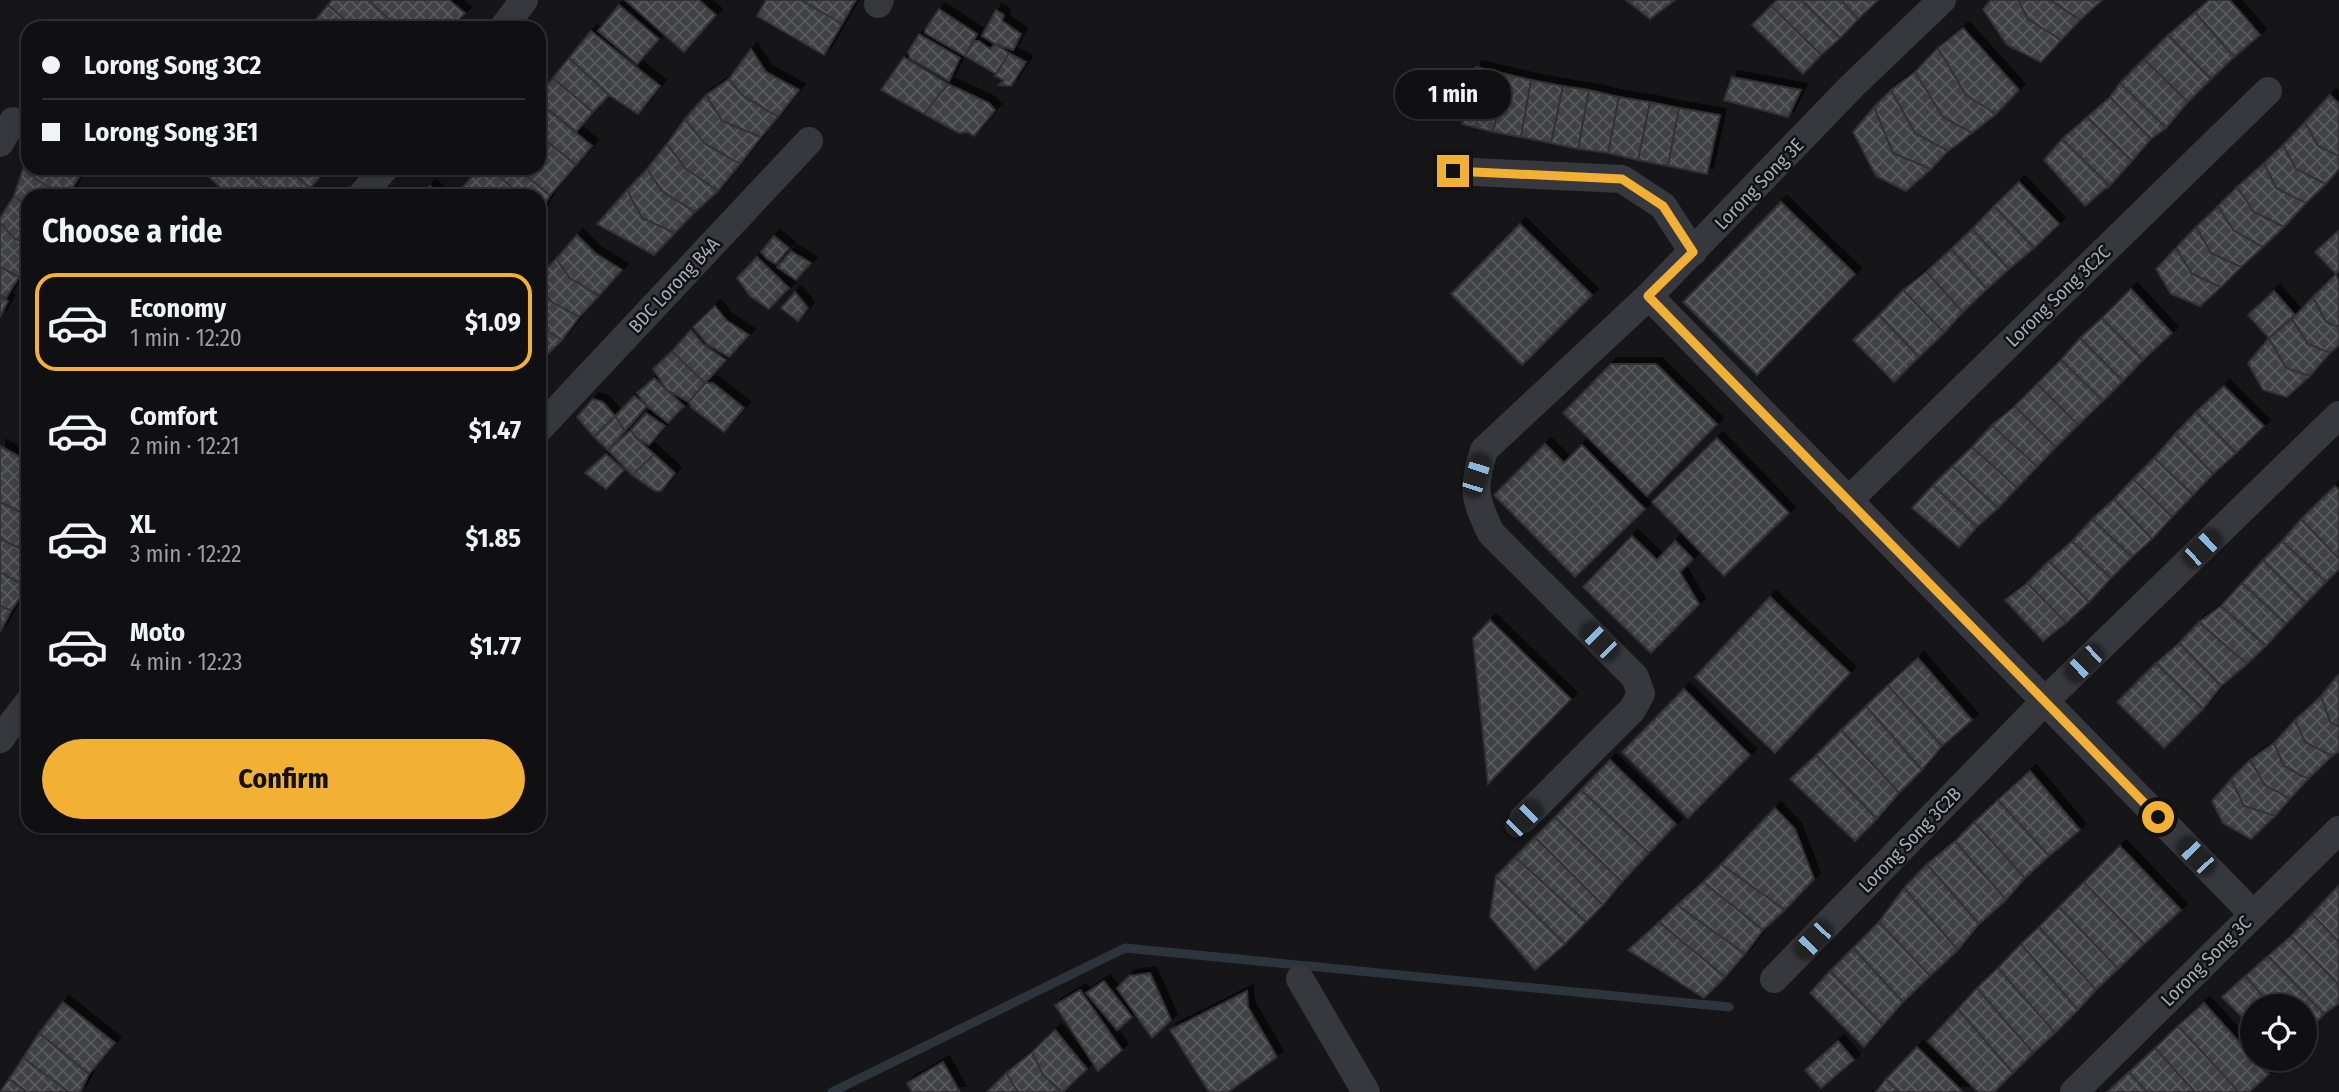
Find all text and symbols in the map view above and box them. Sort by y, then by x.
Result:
text: Lorong Song 3C2 [84,50,261,81]
callout: 1 min [1395,69,1511,118]
text: 1 min [1428,80,1478,108]
text: Lorong Song 3E1 [84,117,258,148]
street label: Lorong Song 3E [1710,134,1808,234]
route end [1437,155,1469,187]
text: Choose a ride [42,212,223,250]
street label: BDC Lorong B4A [624,232,724,338]
street label: Lorong Song 3C2C [2001,240,2115,352]
icon: car [46,291,109,354]
text: Economy [130,293,226,324]
text: $1.09 [465,307,521,338]
text: 1 min · 12:20 [130,324,242,352]
icon: car [46,399,109,462]
text: Comfort [130,401,218,432]
text: $1.47 [469,415,521,446]
text: 2 min · 12:21 [130,432,239,460]
car [1460,452,1493,498]
icon: car [46,507,109,570]
text: XL [130,509,156,540]
text: $1.85 [466,523,521,554]
car [2180,526,2225,570]
text: 3 min · 12:22 [130,540,241,568]
icon: car [46,615,109,678]
text: Moto [130,617,185,648]
car [1577,619,1622,663]
text: $1.77 [470,631,521,662]
car [2062,641,2107,685]
text: 4 min · 12:23 [130,648,242,676]
button: Confirm [42,739,525,819]
street label: Lorong Song 3C2B [1854,783,1966,897]
car [1501,797,1546,841]
route start [2142,801,2174,833]
car [2174,834,2219,878]
street label: Lorong Song 3C [2156,911,2256,1011]
car [1791,918,1836,962]
map controls [2240,994,2317,1071]
button: locate [2240,994,2317,1071]

